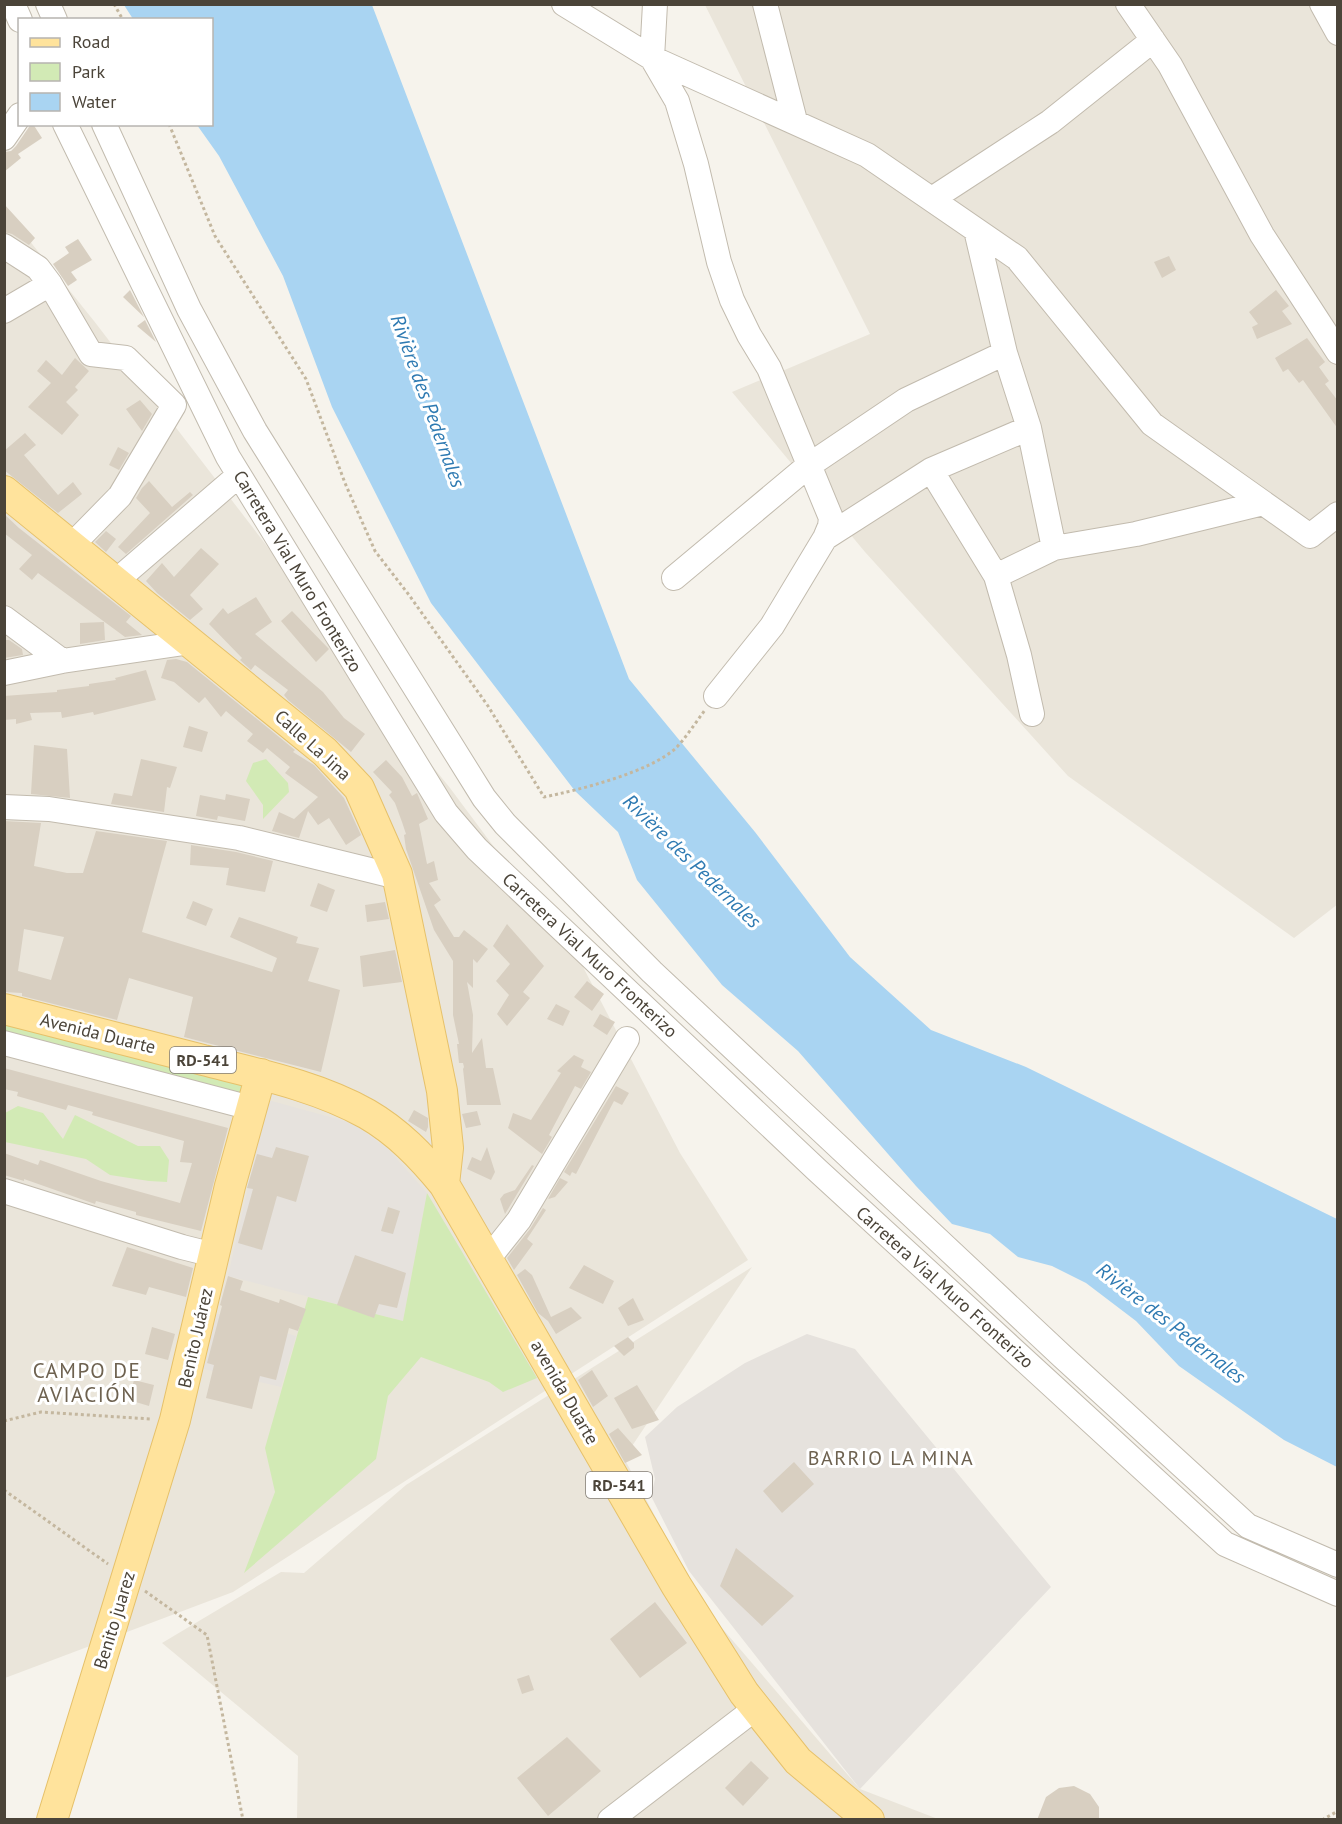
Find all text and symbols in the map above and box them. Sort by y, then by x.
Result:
legend [18,18,213,126]
text: Road [72,30,110,53]
text: Park [72,60,105,83]
text: Water [72,90,116,113]
water label: Rivière des Pedernales [385,311,471,491]
street label: Carretera Vial Muro Fronterizo [229,466,367,676]
street label: Calle La Jina [270,705,356,785]
water label: Rivière des Pedernales [617,788,767,934]
street label: Carretera Vial Muro Fronterizo [497,868,683,1042]
street label: Avenida Duarte [38,1008,158,1058]
road number: RD-541 [170,1047,236,1073]
street label: Carretera Vial Muro Fronterizo [851,1201,1039,1373]
water label: Rivière des Pedernales [1091,1257,1251,1389]
street label: Benito Juárez [172,1286,218,1390]
street label: avenida Duarte [526,1336,604,1448]
district label: CAMPO DE AVIACIÓN [33,1357,141,1408]
district label: BARRIO LA MINA [808,1445,974,1471]
road number: RD-541 [586,1472,652,1498]
street label: Benito juarez [88,1568,140,1672]

